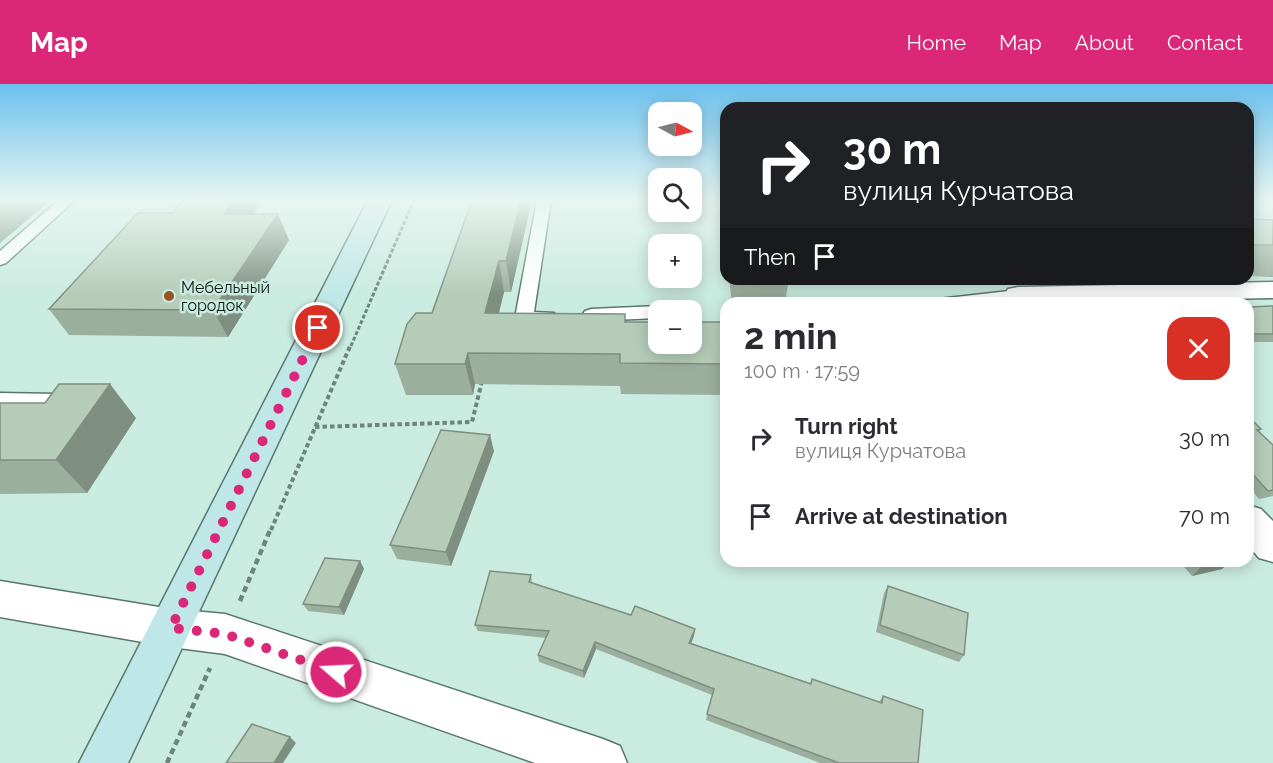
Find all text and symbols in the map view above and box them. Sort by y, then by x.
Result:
text: Map [30,26,88,59]
text: Home [907,30,966,55]
text: Map [999,30,1042,55]
text: About [1075,30,1134,55]
text: Contact [1167,30,1243,55]
north arrow [648,102,702,156]
map controls [648,102,702,354]
text: 30 m [843,125,941,174]
icon: right [744,126,822,204]
button: search [648,168,702,222]
text: вулиця Курчатова [843,175,1074,206]
button: + [648,234,702,288]
icon: arrive [808,240,841,273]
text: Then [744,244,796,270]
place label: Мебельный городок [181,278,270,315]
marker: Мебельный городок [162,289,176,303]
button: − [648,300,702,354]
pin [292,302,343,353]
icon: arrive [301,311,334,344]
text: 2 min [744,315,837,357]
button: close [1167,317,1230,380]
text: 100 m · 17:59 [744,359,860,383]
text: Turn right [795,413,898,439]
icon: right [744,422,777,455]
text: 30 m [1179,425,1230,451]
text: вулиця Курчатова [795,439,966,463]
icon: arrive [744,500,777,533]
text: Arrive at destination [795,503,1008,529]
text: 70 m [1179,503,1230,529]
position arrow [304,640,368,704]

